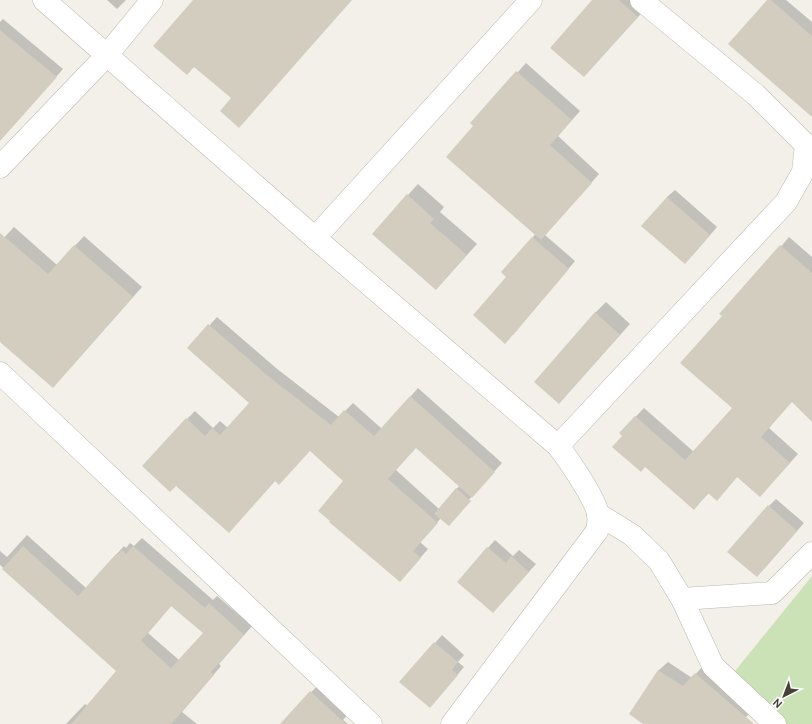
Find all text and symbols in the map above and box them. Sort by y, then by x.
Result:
north arrow [764,676,804,716]
text: N [770,696,785,711]

